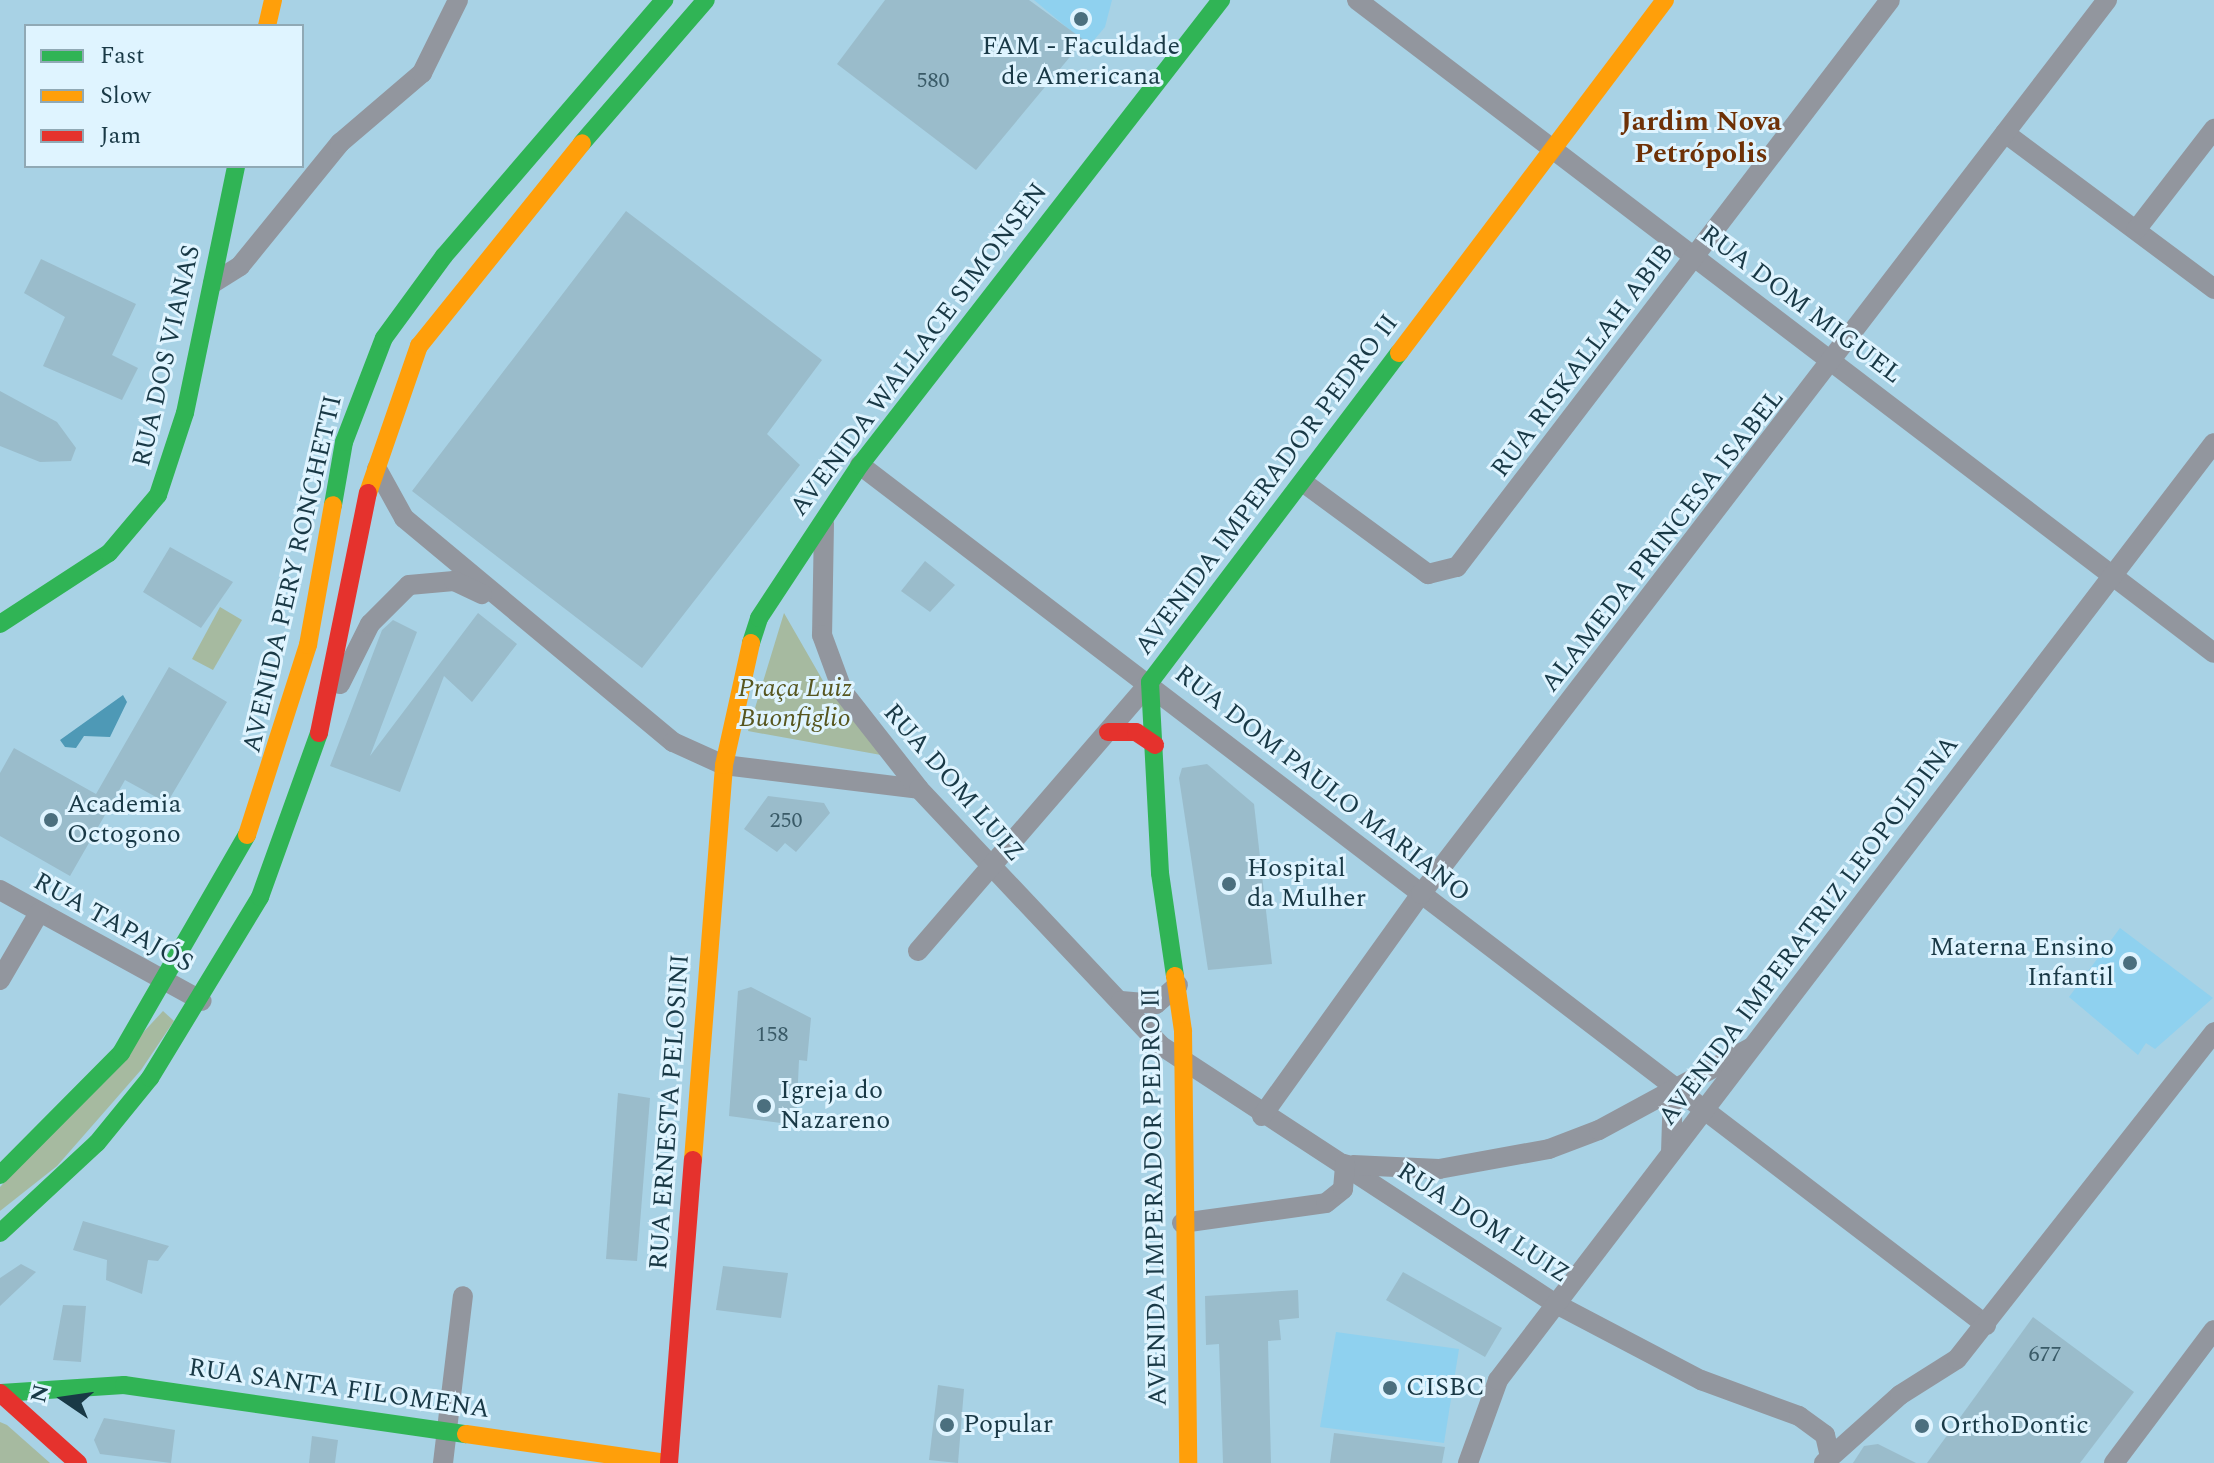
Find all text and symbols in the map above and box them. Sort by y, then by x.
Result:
marker: FAM - Faculdade de Americana [1072,10,1090,28]
legend [24,24,304,168]
place label: FAM - Faculdade de Americana [982,31,1180,92]
text: Fast [100,38,145,74]
house number: 580 [917,68,949,94]
text: Slow [100,78,151,114]
district label: Jardim Nova Petrópolis [1620,105,1782,171]
text: Jam [100,118,141,154]
street label: AVENIDA WALLACE SIMONSEN [784,177,1054,523]
street label: RUA DOM MIGUEL [1694,219,1908,391]
street label: RUA RISKALLAH ABIB [1485,238,1681,484]
street label: RUA DOS VIANAS [126,242,208,470]
street label: AVENIDA IMPERADOR PEDRO II [1129,308,1405,662]
street label: ALAMEDA PRINCESA ISABEL [1535,383,1791,699]
street label: AVENIDA PERY RONCHETTI [237,392,349,756]
street label: RUA DOM PAULO MARIANO [1168,659,1476,909]
park label: Praça Luiz Buonfiglio [738,673,852,734]
street label: RUA DOM LUIZ [876,698,1030,868]
street label: AVENIDA IMPERATRIZ LEOPOLDINA [1652,730,1966,1132]
place label: Academia Octogono [67,789,181,850]
house number: 250 [770,808,802,834]
marker: Academia Octogono [42,811,60,829]
place label: Hospital da Mulher [1247,853,1366,914]
street label: RUA TAPAJÓS [28,866,198,980]
marker: Hospital da Mulher [1218,873,1240,895]
place label: Materna Ensino Infantil [1929,932,2114,994]
street label: RUA ERNESTA PELOSINI [643,953,697,1271]
marker: Materna Ensino Infantil [2121,954,2139,972]
street label: AVENIDA IMPERADOR PEDRO II [1136,987,1174,1407]
house number: 158 [756,1022,788,1048]
place label: Igreja do Nazareno [780,1075,890,1136]
marker: Igreja do Nazareno [755,1097,773,1115]
street label: RUA DOM LUIZ [1391,1156,1575,1290]
house number: 677 [2029,1342,2061,1368]
street label: RUA SANTA FILOMENA [186,1352,492,1426]
north arrow [24,1359,104,1439]
place label: CISBC [1406,1372,1485,1404]
marker: CISBC [1381,1379,1399,1397]
text: N [22,1381,58,1406]
place label: Popular [963,1409,1053,1441]
place label: OrthoDontic [1940,1410,2089,1442]
marker: OrthoDontic [1911,1415,1933,1437]
marker: Popular [938,1416,956,1434]

